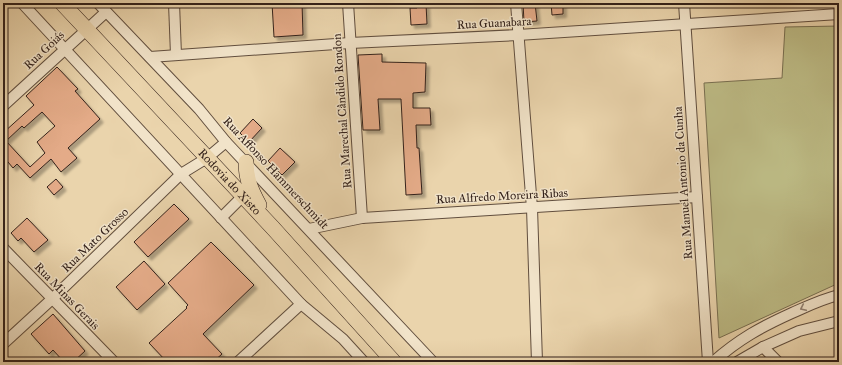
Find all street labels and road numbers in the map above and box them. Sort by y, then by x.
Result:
street label: Rua Guanabara [456,14,533,32]
street label: Rua Goiás [21,28,67,72]
street label: Rua Marechal Cândido Rondon [330,33,354,189]
street label: Rua Manuel Antonio da Cunha [671,105,695,260]
street label: Rua Affonso Hammerschmidt [220,114,332,232]
street label: Rodovia do Xisto [195,146,264,218]
street label: Rua Alfredo Moreira Ribas [436,186,568,206]
street label: Rua Mato Grosso [59,205,131,275]
street label: Rua Minas Gerais [32,260,102,332]

